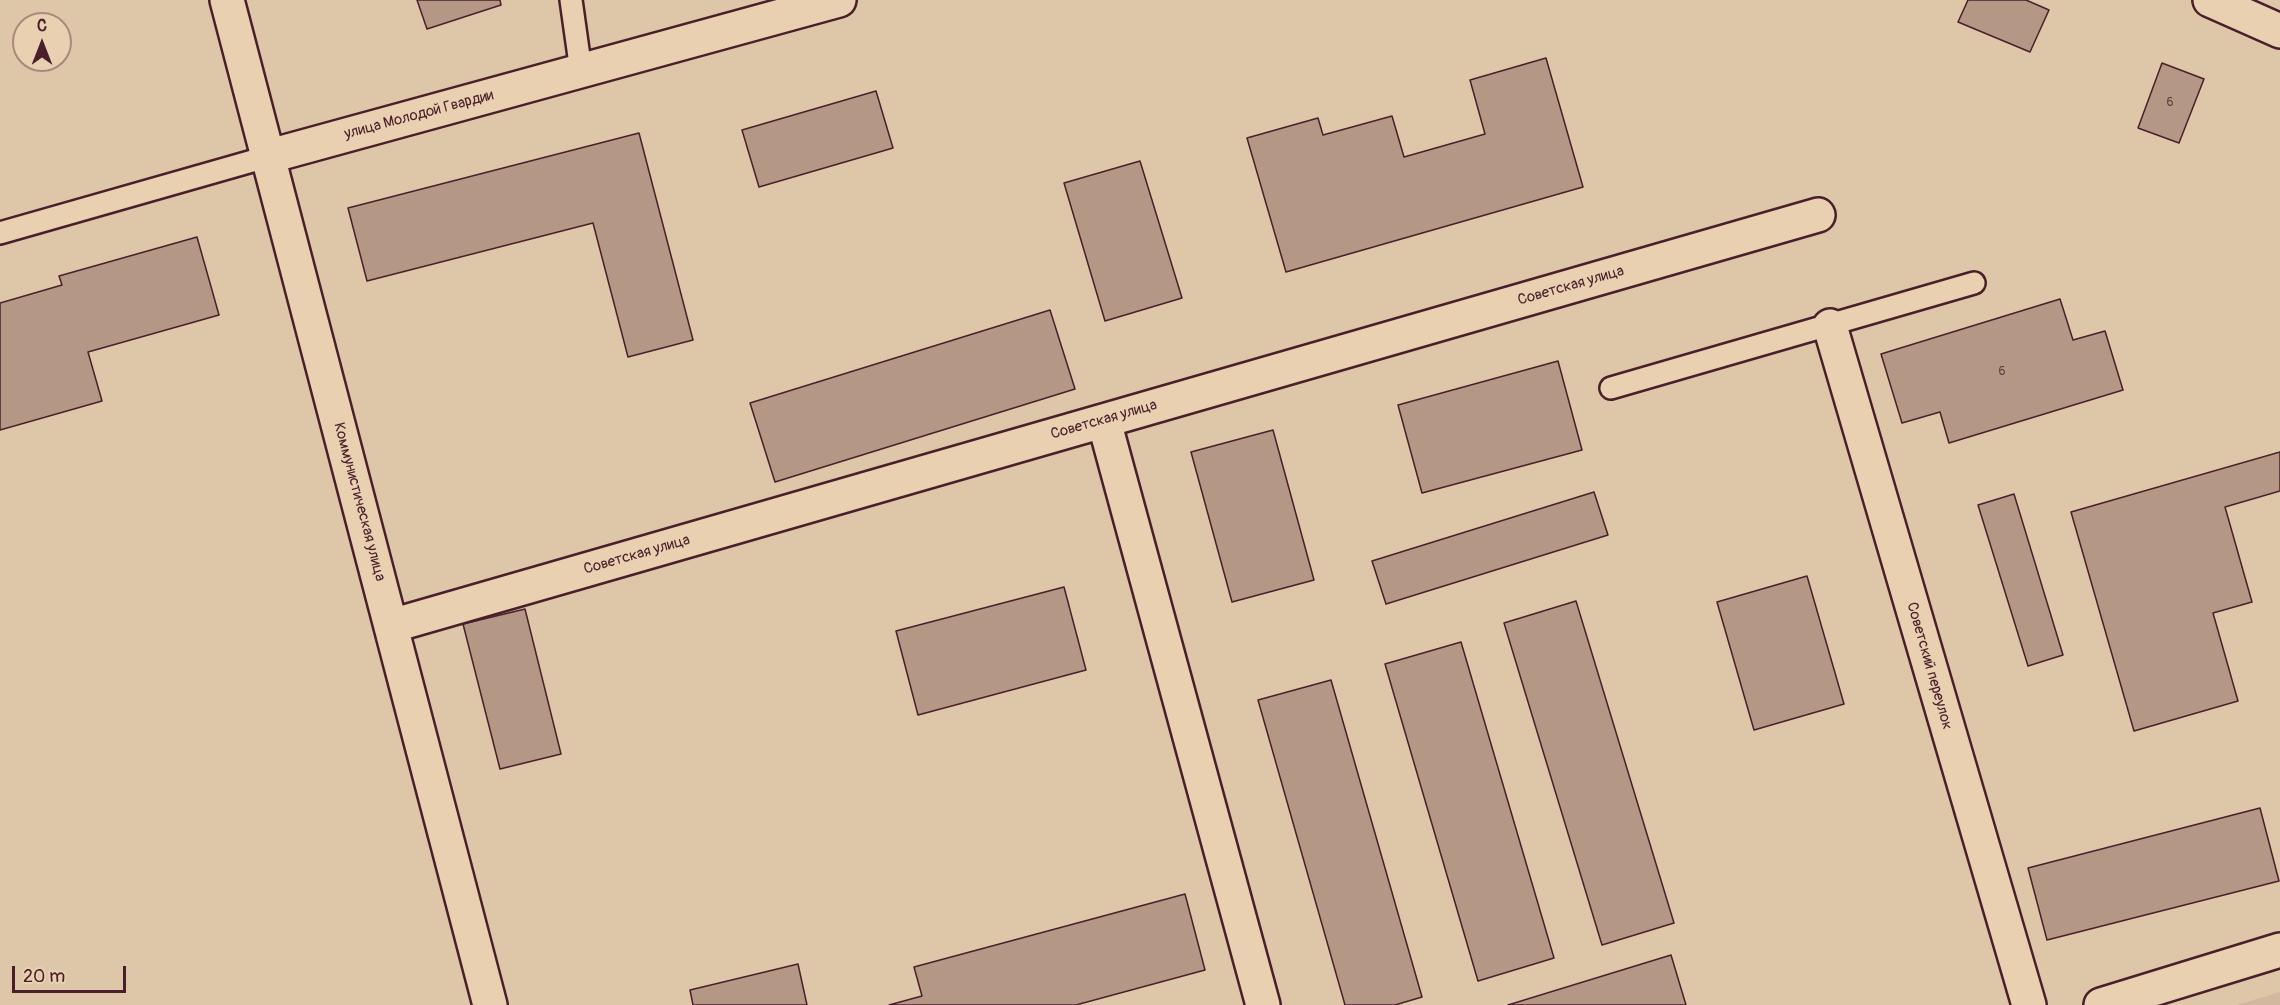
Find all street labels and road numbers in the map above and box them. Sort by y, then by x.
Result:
street label: улица Молодой Гвардии [342,86,496,144]
street label: Советская улица [1516,262,1626,310]
street label: Советская улица [1049,396,1159,444]
street label: Коммунистическая улица [329,421,389,583]
street label: Советская улица [582,531,692,579]
street label: Советский переулок [1902,600,1956,732]

